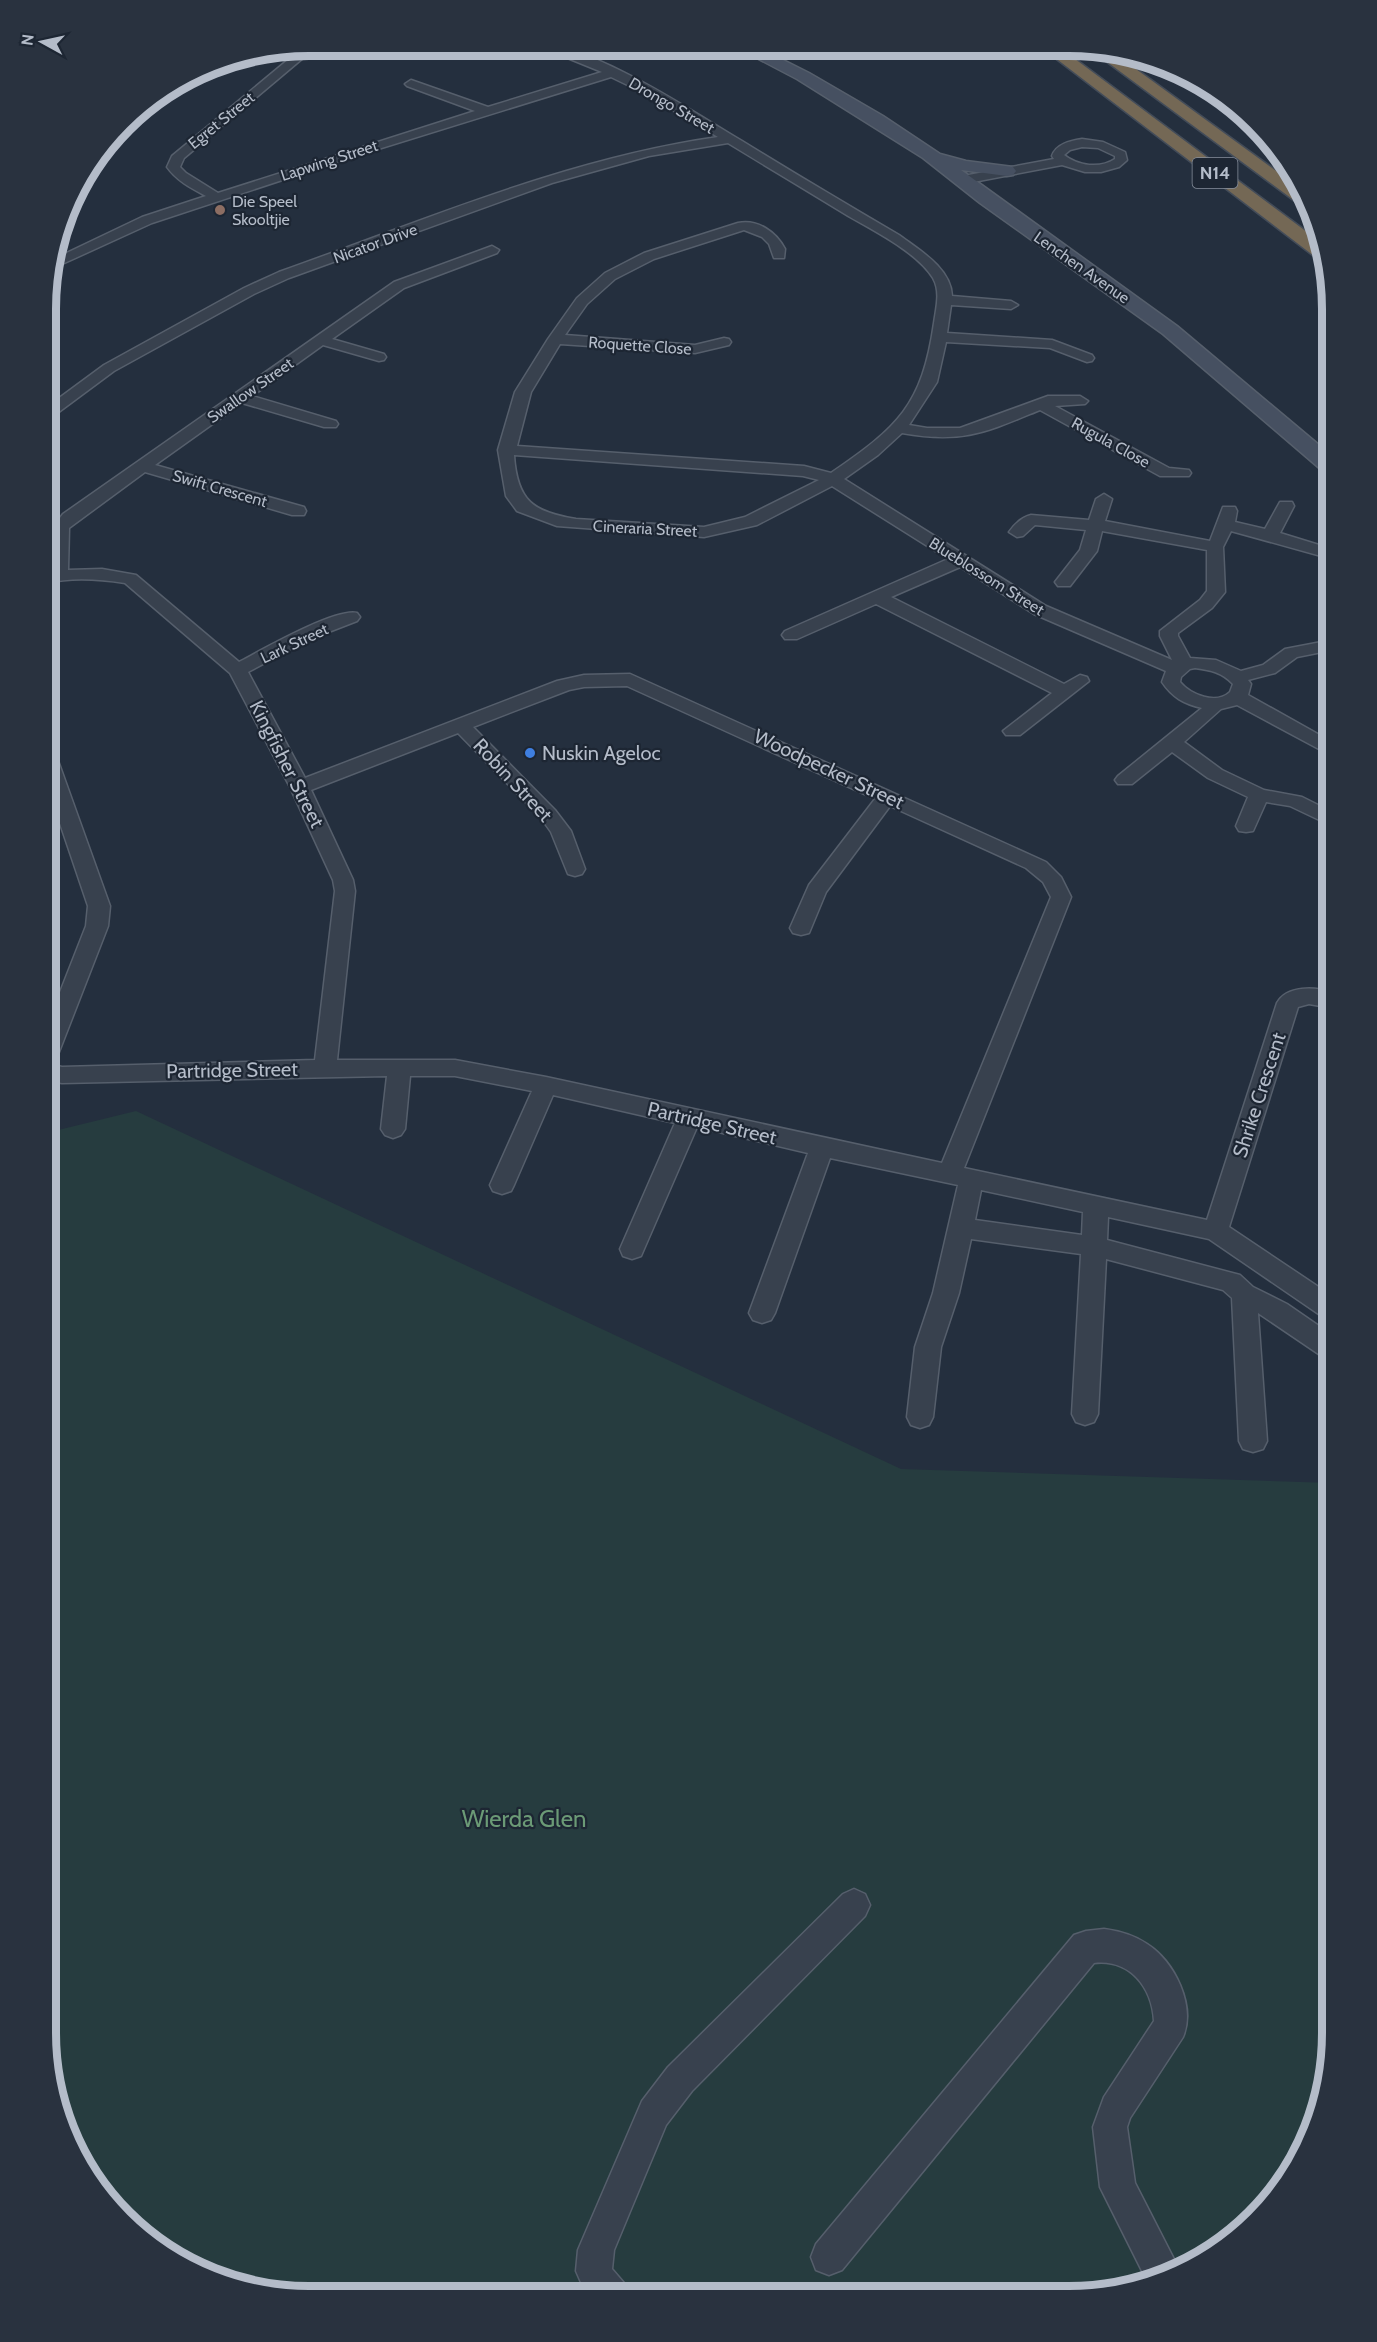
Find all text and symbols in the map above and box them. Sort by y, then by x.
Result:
north arrow [12,12,72,72]
text: N [17,33,38,47]
street label: Drongo Street [626,73,718,138]
street label: Egret Street [184,88,259,153]
street label: Lapwing Street [278,136,381,185]
road number: N14 [1192,158,1238,188]
place label: Die Speel Skooltjie [232,192,297,229]
marker: Die Speel Skooltjie [213,203,227,217]
street label: Nicator Drive [331,219,420,267]
street label: Lenchen Avenue [1030,227,1133,307]
street label: Roquette Close [588,332,692,359]
street label: Swallow Street [204,353,298,427]
street label: Rugula Close [1068,413,1153,472]
street label: Swift Crescent [170,466,270,511]
street label: Cineraria Street [592,516,698,541]
street label: Blueblossom Street [926,533,1048,620]
street label: Lark Street [257,619,332,667]
street label: Kingfisher Street [245,696,330,832]
street label: Woodpecker Street [750,724,908,814]
street label: Robin Street [468,733,558,827]
place label: Nuskin Ageloc [542,741,661,765]
marker: Nuskin Ageloc [523,746,537,760]
street label: Shrike Crescent [1228,1029,1291,1160]
street label: Partridge Street [166,1057,298,1083]
street label: Partridge Street [645,1097,779,1150]
park label: Wierda Glen [462,1804,586,1833]

